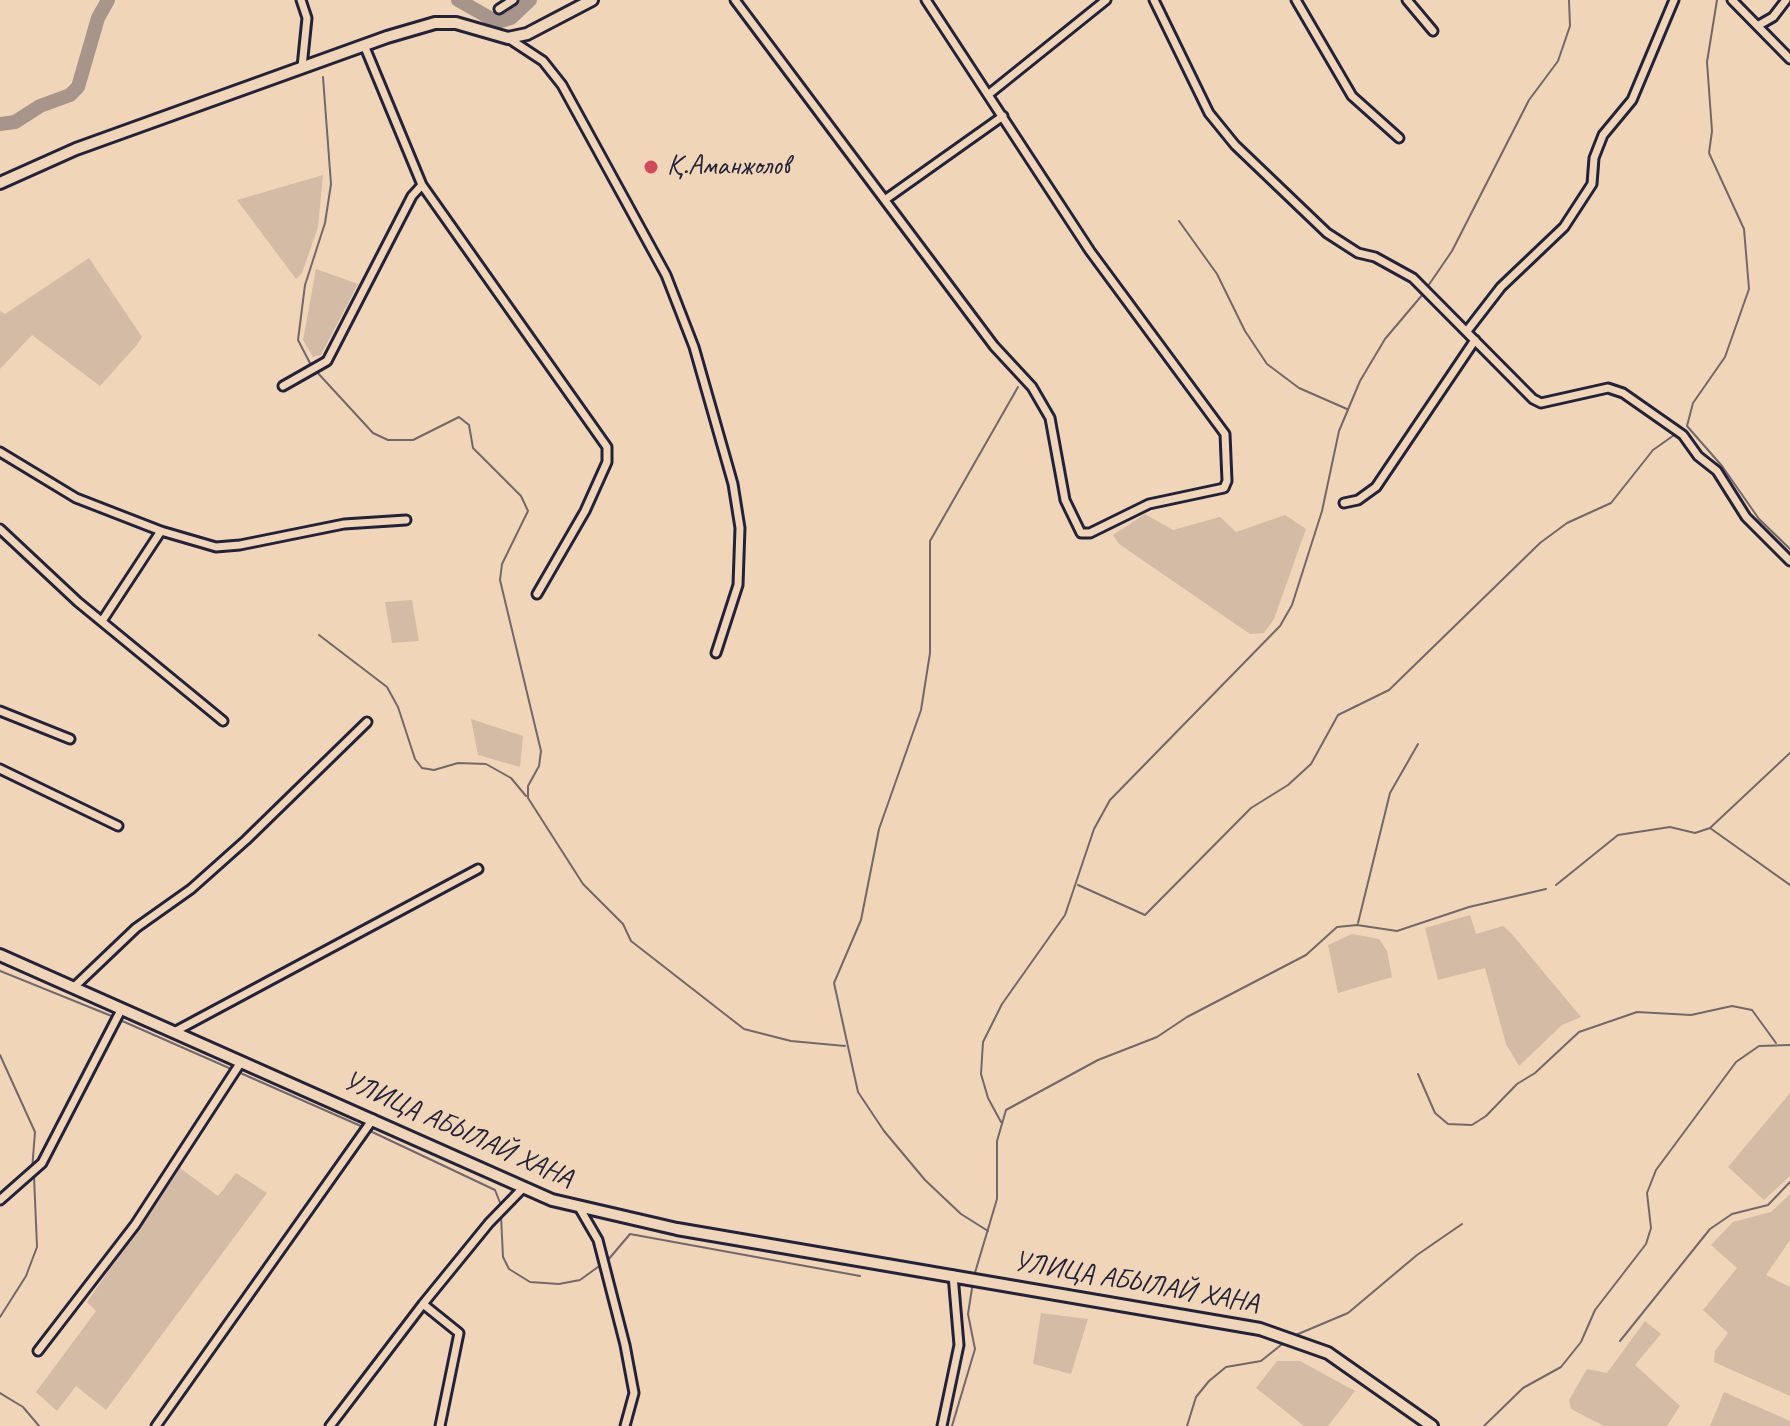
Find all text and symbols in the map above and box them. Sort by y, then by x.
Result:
place label: Қ.Аманжолов [667,150,790,184]
marker: Қ.Аманжолов [642,158,660,176]
street label: УЛИЦА АБЫЛАЙ ХАНА [338,1064,578,1196]
street label: УЛИЦА АБЫЛАЙ ХАНА [1011,1245,1261,1321]

